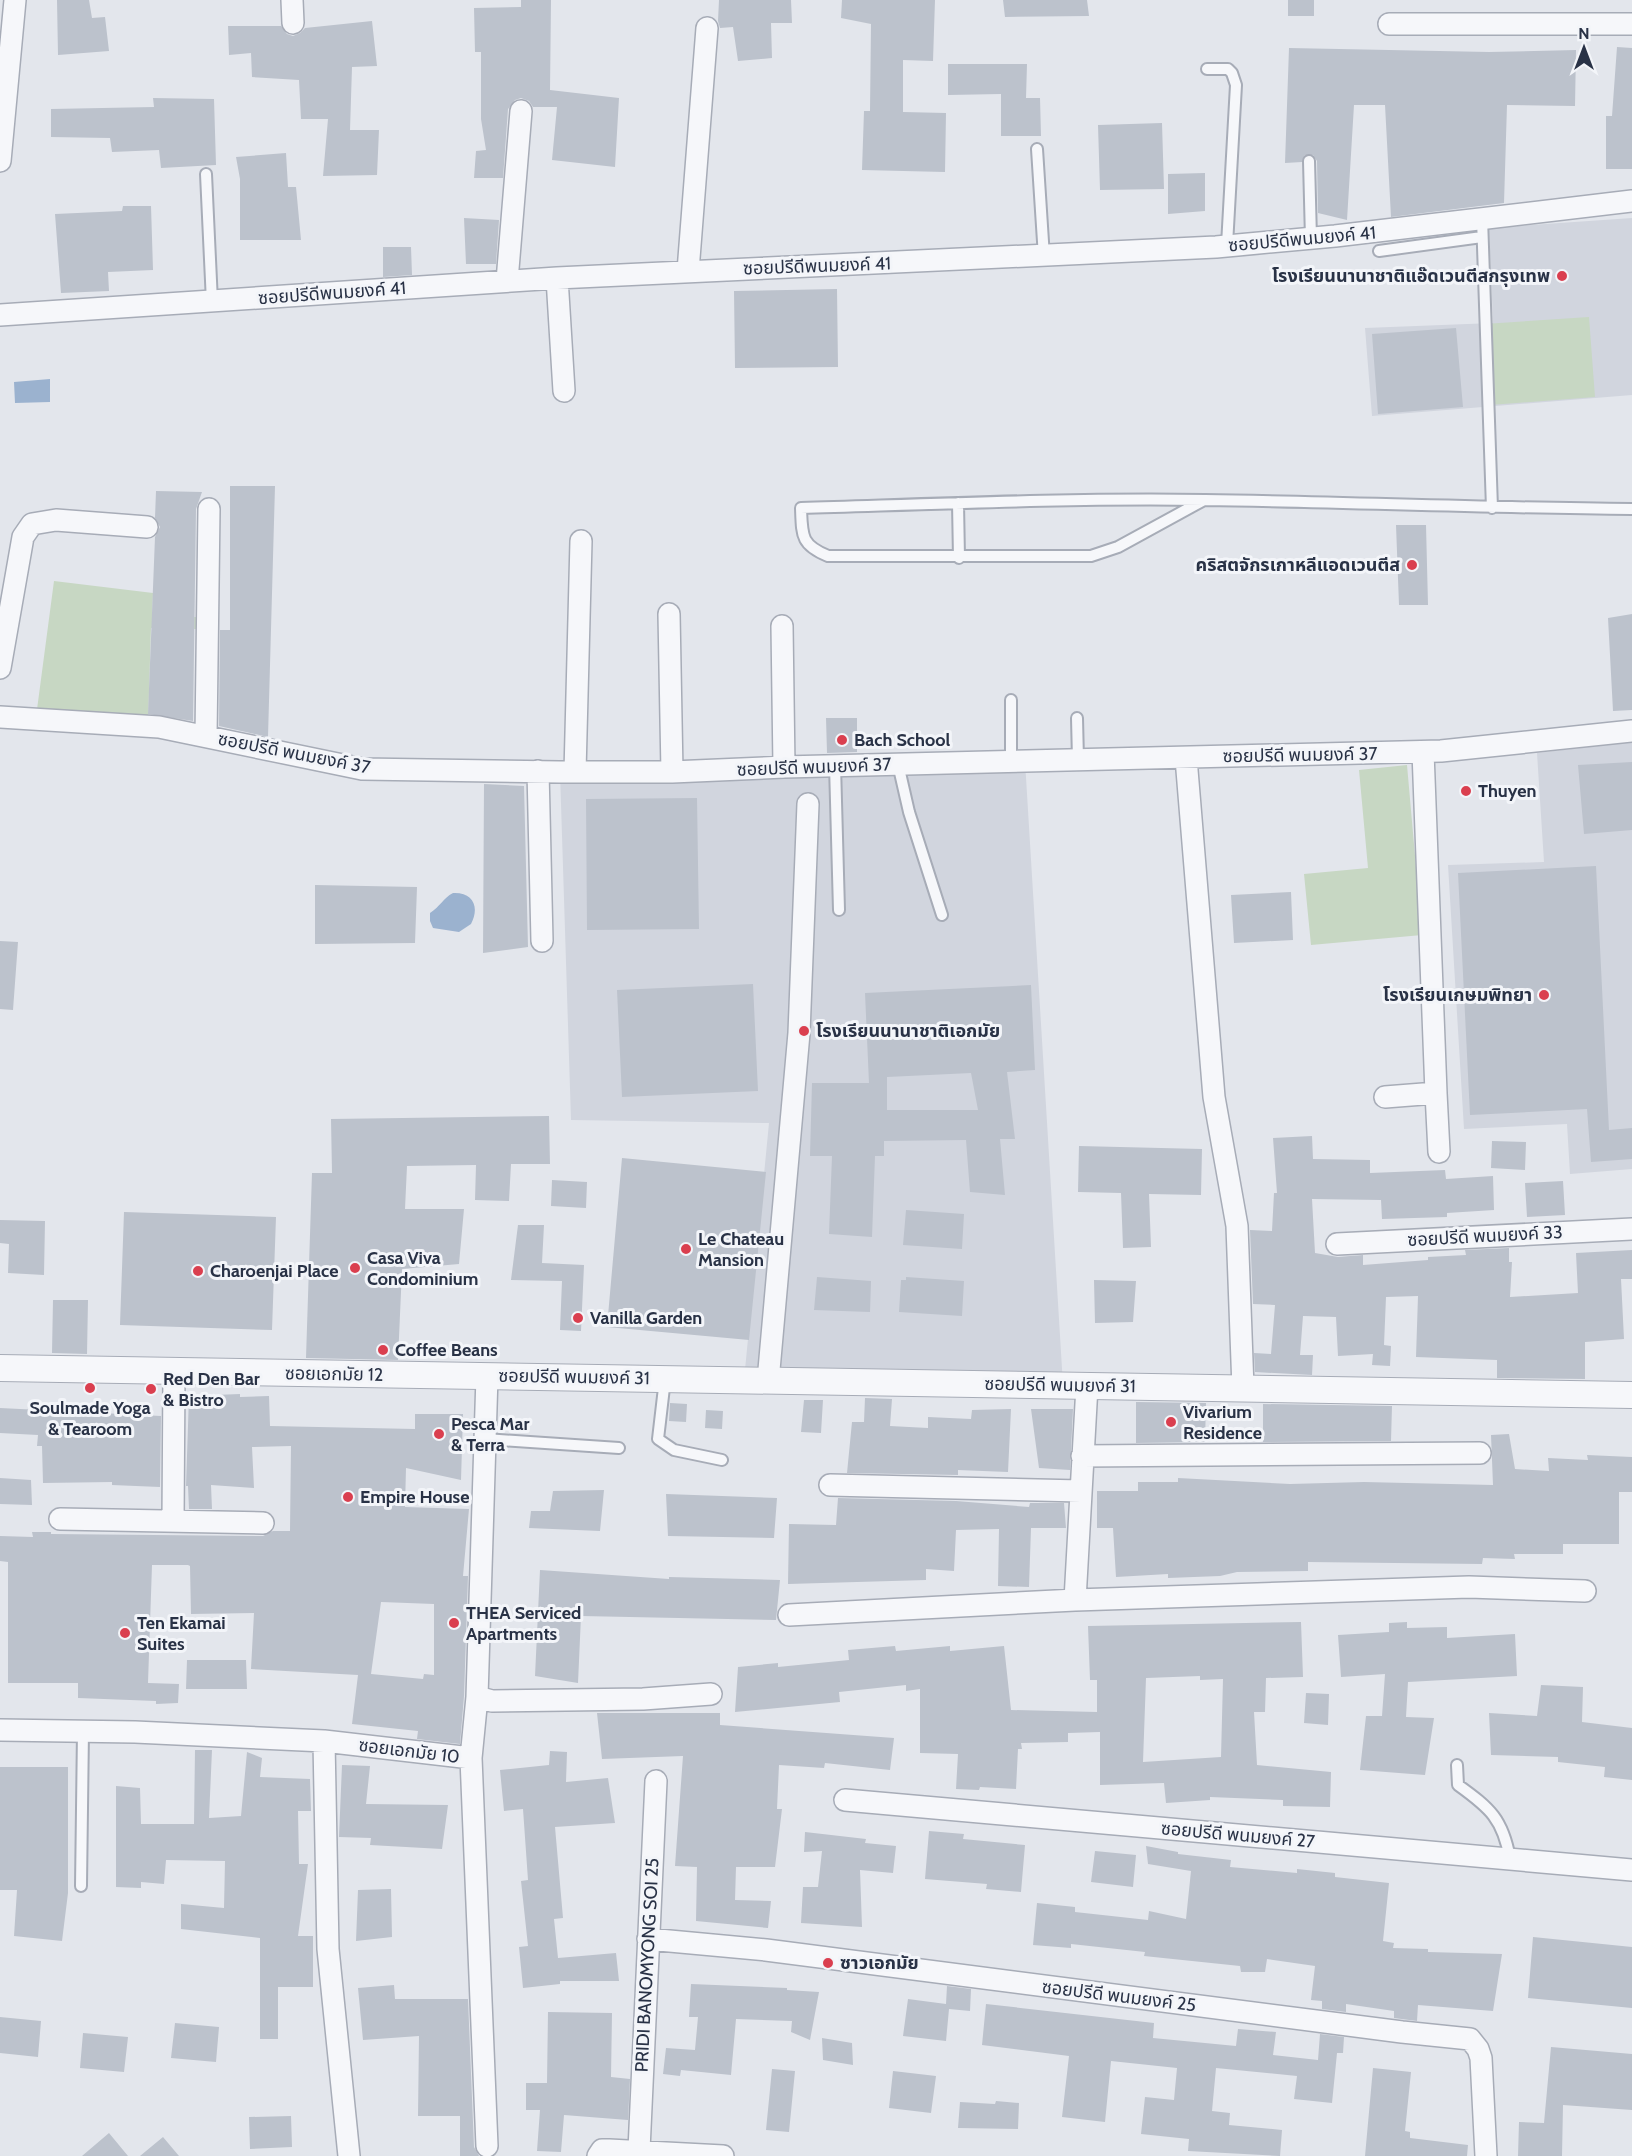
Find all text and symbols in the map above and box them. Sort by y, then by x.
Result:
north arrow [1554,18,1614,78]
text: N [1578,24,1590,43]
street label: ซอยปรีดีพนมยงค์ 41 [1227,222,1377,256]
street label: ซอยปรีดีพนมยงค์ 41 [743,252,891,280]
place label: โรงเรียนนานาชาติแอ๊ดเวนตีสกรุงเทพ [1272,265,1550,287]
marker: โรงเรียนนานาชาติแอ๊ดเวนตีสกรุงเทพ [1555,269,1569,283]
street label: ซอยปรีดีพนมยงค์ 41 [257,277,407,309]
place label: คริสตจักรเกาหลีแอดเวนตีส [1196,554,1400,576]
marker: คริสตจักรเกาหลีแอดเวนตีส [1405,558,1419,572]
street label: ซอยปรีดี พนมยงค์ 37 [216,727,372,779]
place label: Bach School [854,729,950,751]
marker: Bach School [835,733,849,747]
street label: ซอยปรีดี พนมยงค์ 37 [1222,743,1378,767]
street label: ซอยปรีดี พนมยงค์ 37 [736,753,892,781]
place label: Thuyen [1478,780,1536,802]
marker: Thuyen [1459,784,1473,798]
place label: โรงเรียนเกษมพิทยา [1383,984,1532,1006]
marker: โรงเรียนเกษมพิทยา [1537,988,1551,1002]
place label: โรงเรียนนานาชาติเอกมัย [816,1020,1000,1042]
marker: โรงเรียนนานาชาติเอกมัย [797,1024,811,1038]
street label: ซอยปรีดี พนมยงค์ 33 [1407,1221,1563,1251]
place label: Le Chateau Mansion [698,1228,784,1271]
marker: Le Chateau Mansion [679,1242,693,1256]
place label: Casa Viva Condominium [367,1247,478,1290]
place label: Charoenjai Place [210,1260,338,1282]
marker: Casa Viva Condominium [348,1261,362,1275]
marker: Charoenjai Place [191,1264,205,1278]
place label: Vanilla Garden [590,1307,702,1329]
marker: Vanilla Garden [571,1311,585,1325]
place label: Coffee Beans [395,1339,498,1361]
marker: Coffee Beans [376,1343,390,1357]
street label: ซอยเอกมัย 12 [285,1362,383,1386]
street label: ซอยปรีดี พนมยงค์ 31 [498,1365,650,1389]
place label: Red Den Bar & Bistro [163,1368,260,1411]
street label: ซอยปรีดี พนมยงค์ 31 [984,1373,1136,1397]
marker: Soulmade Yoga & Tearoom [83,1381,97,1395]
marker: Red Den Bar & Bistro [144,1382,158,1396]
place label: Soulmade Yoga & Tearoom [29,1397,151,1440]
place label: Vivarium Residence [1183,1401,1262,1444]
place label: Pesca Mar & Terra [451,1413,529,1456]
marker: Vivarium Residence [1164,1415,1178,1429]
marker: Pesca Mar & Terra [432,1427,446,1441]
place label: Empire House [360,1486,469,1508]
marker: Empire House [341,1490,355,1504]
place label: THEA Serviced Apartments [466,1602,581,1645]
place label: Ten Ekamai Suites [137,1612,226,1655]
marker: THEA Serviced Apartments [447,1616,461,1630]
marker: Ten Ekamai Suites [118,1626,132,1640]
street label: ซอยเอกมัย 10 [357,1734,461,1768]
street label: ซอยปรีดี พนมยงค์ 27 [1160,1817,1316,1853]
street label: PRIDI BANOMYONG SOI 25 [630,1857,664,2073]
place label: ซาวเอกมัย [840,1952,919,1974]
marker: ซาวเอกมัย [821,1956,835,1970]
street label: ซอยปรีดี พนมยงค์ 25 [1041,1976,1197,2016]

